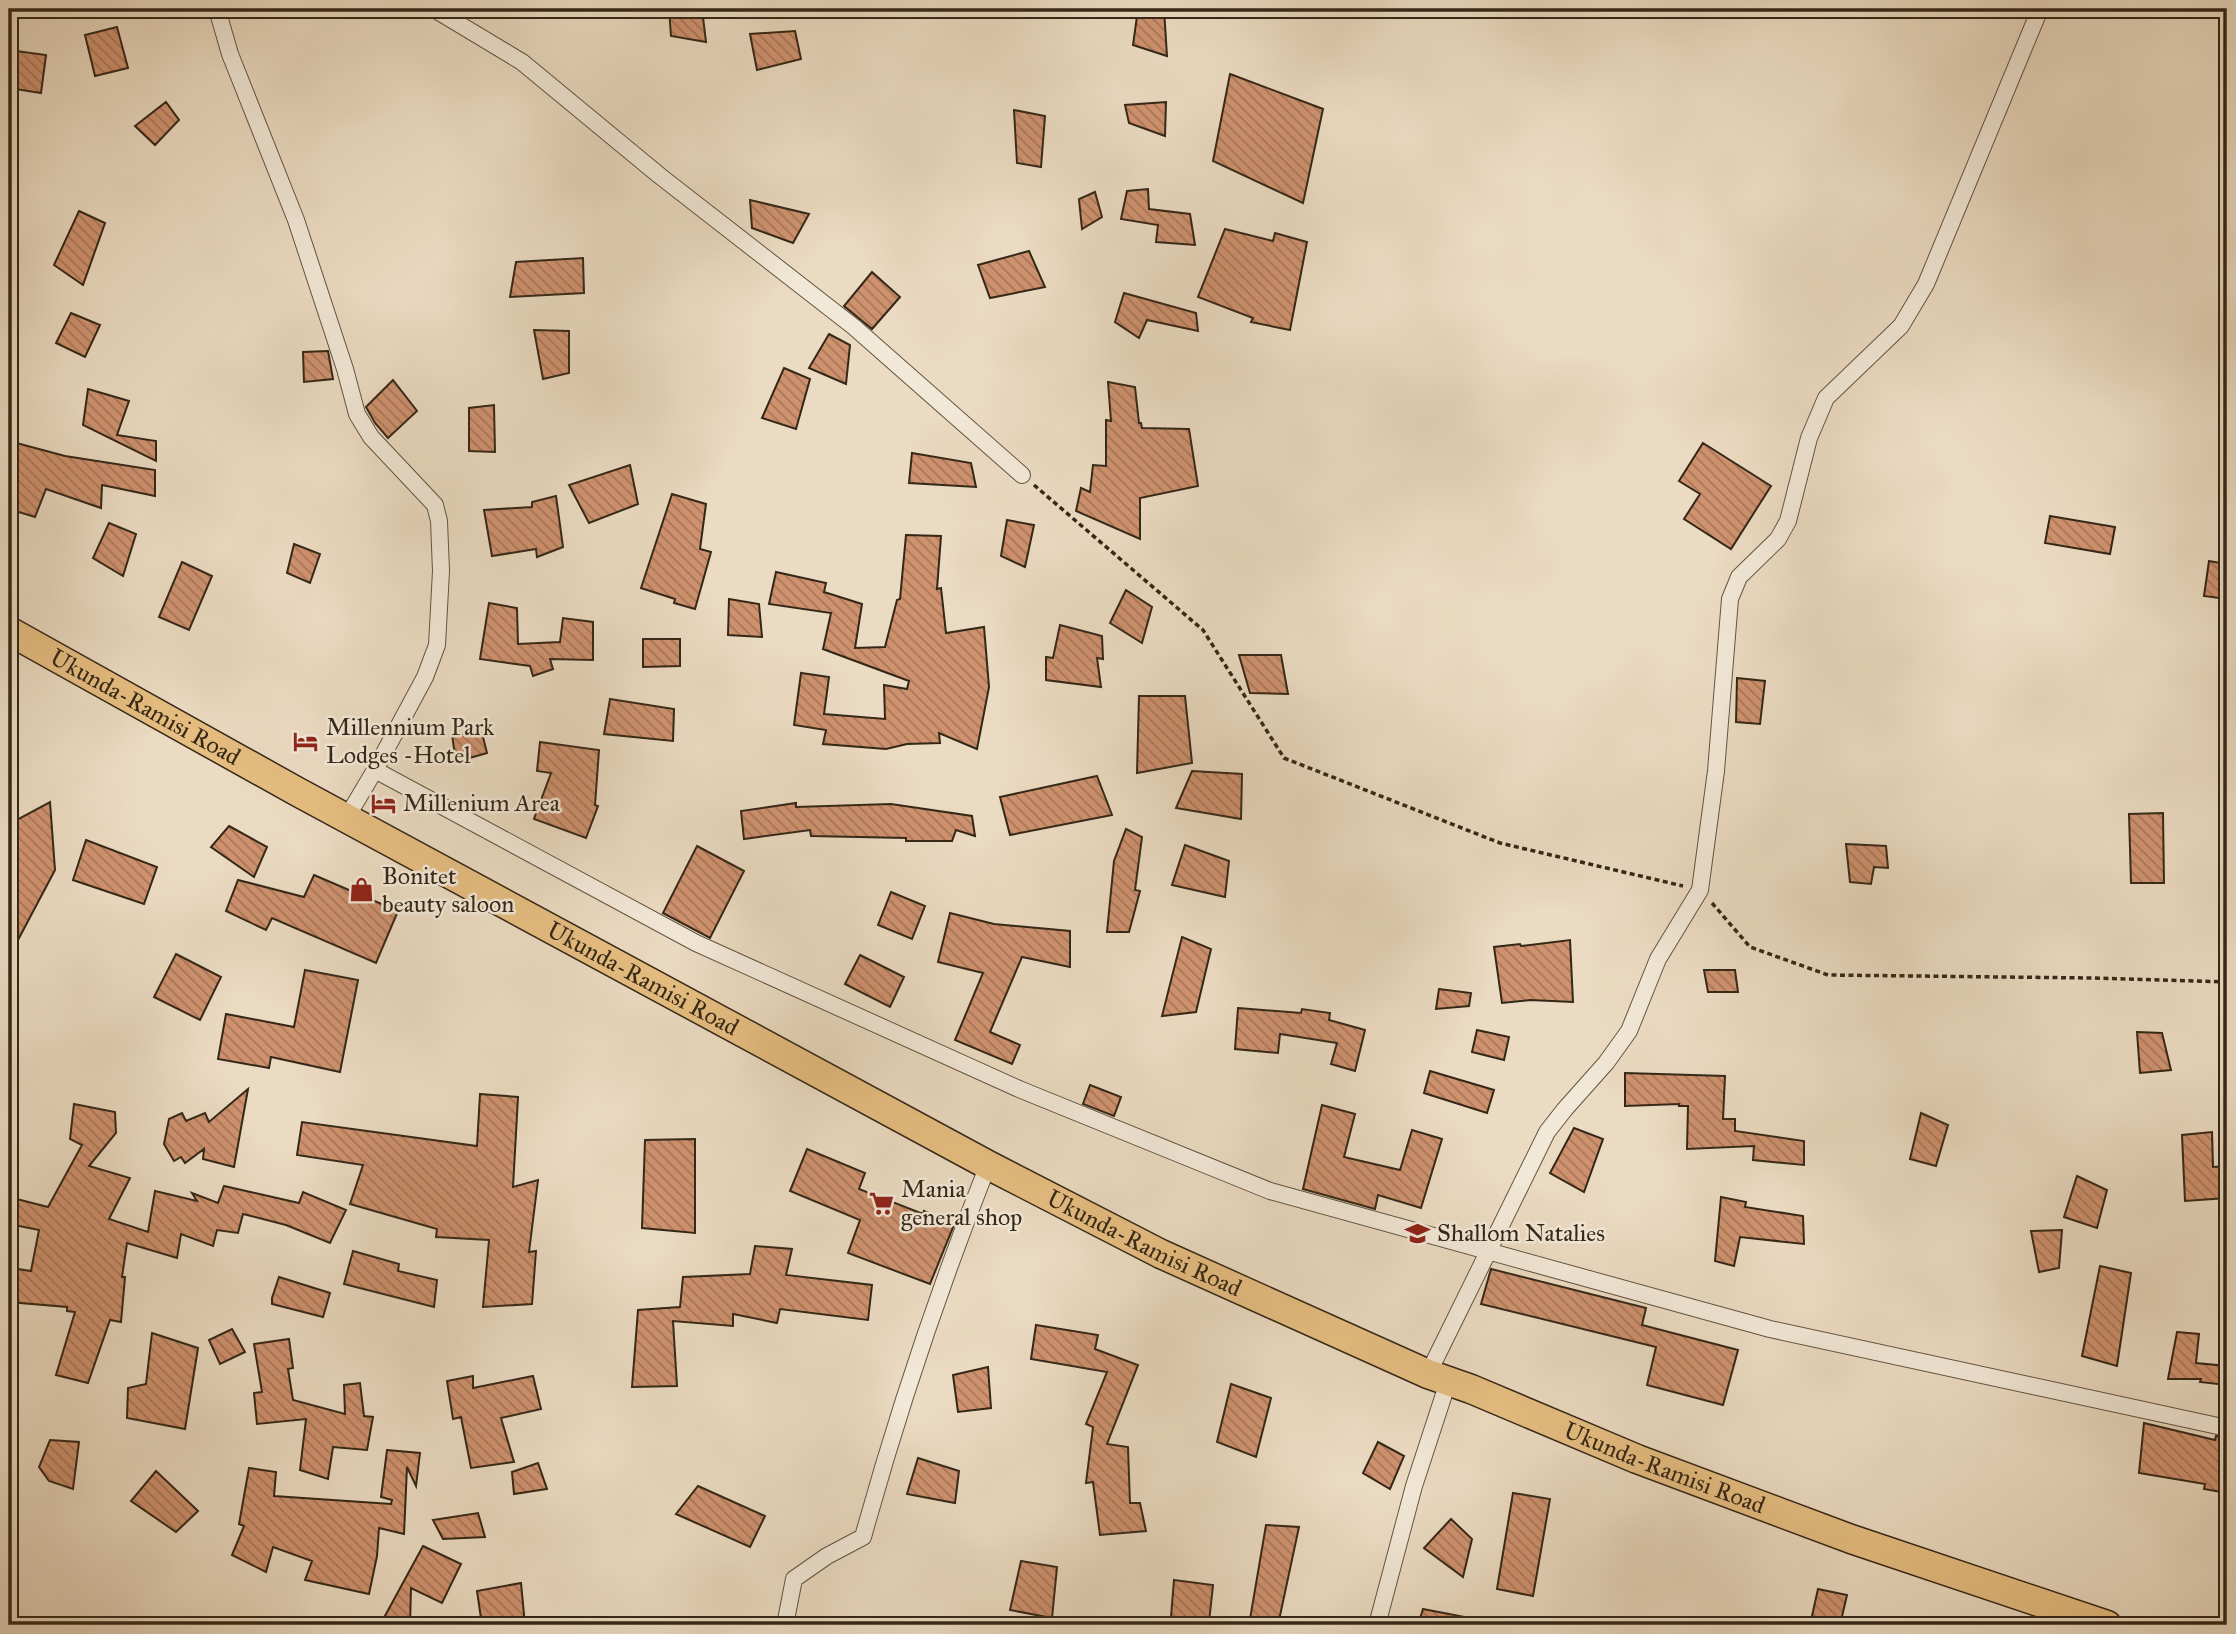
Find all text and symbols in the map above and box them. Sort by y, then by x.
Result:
street label: Ukunda-Ramisi Road [45,642,246,772]
place label: Millennium Park Lodges -Hotel [326,712,495,770]
hotel icon: Millennium Park Lodges -Hotel [292,727,320,755]
place label: Millenium Area [403,788,561,818]
hotel icon: Millenium Area [369,789,397,817]
place label: Bonitet beauty saloon [382,861,514,919]
shop icon: Bonitet beauty saloon [348,876,376,904]
street label: Ukunda-Ramisi Road [542,915,744,1042]
place label: Mania general shop [901,1174,1022,1232]
street label: Ukunda-Ramisi Road [1042,1183,1246,1303]
supermarket icon: Mania general shop [867,1189,895,1217]
place label: Shallom Natalies [1437,1218,1605,1248]
school or university icon: Shallom Natalies [1403,1219,1431,1247]
street label: Ukunda-Ramisi Road [1559,1415,1769,1521]

